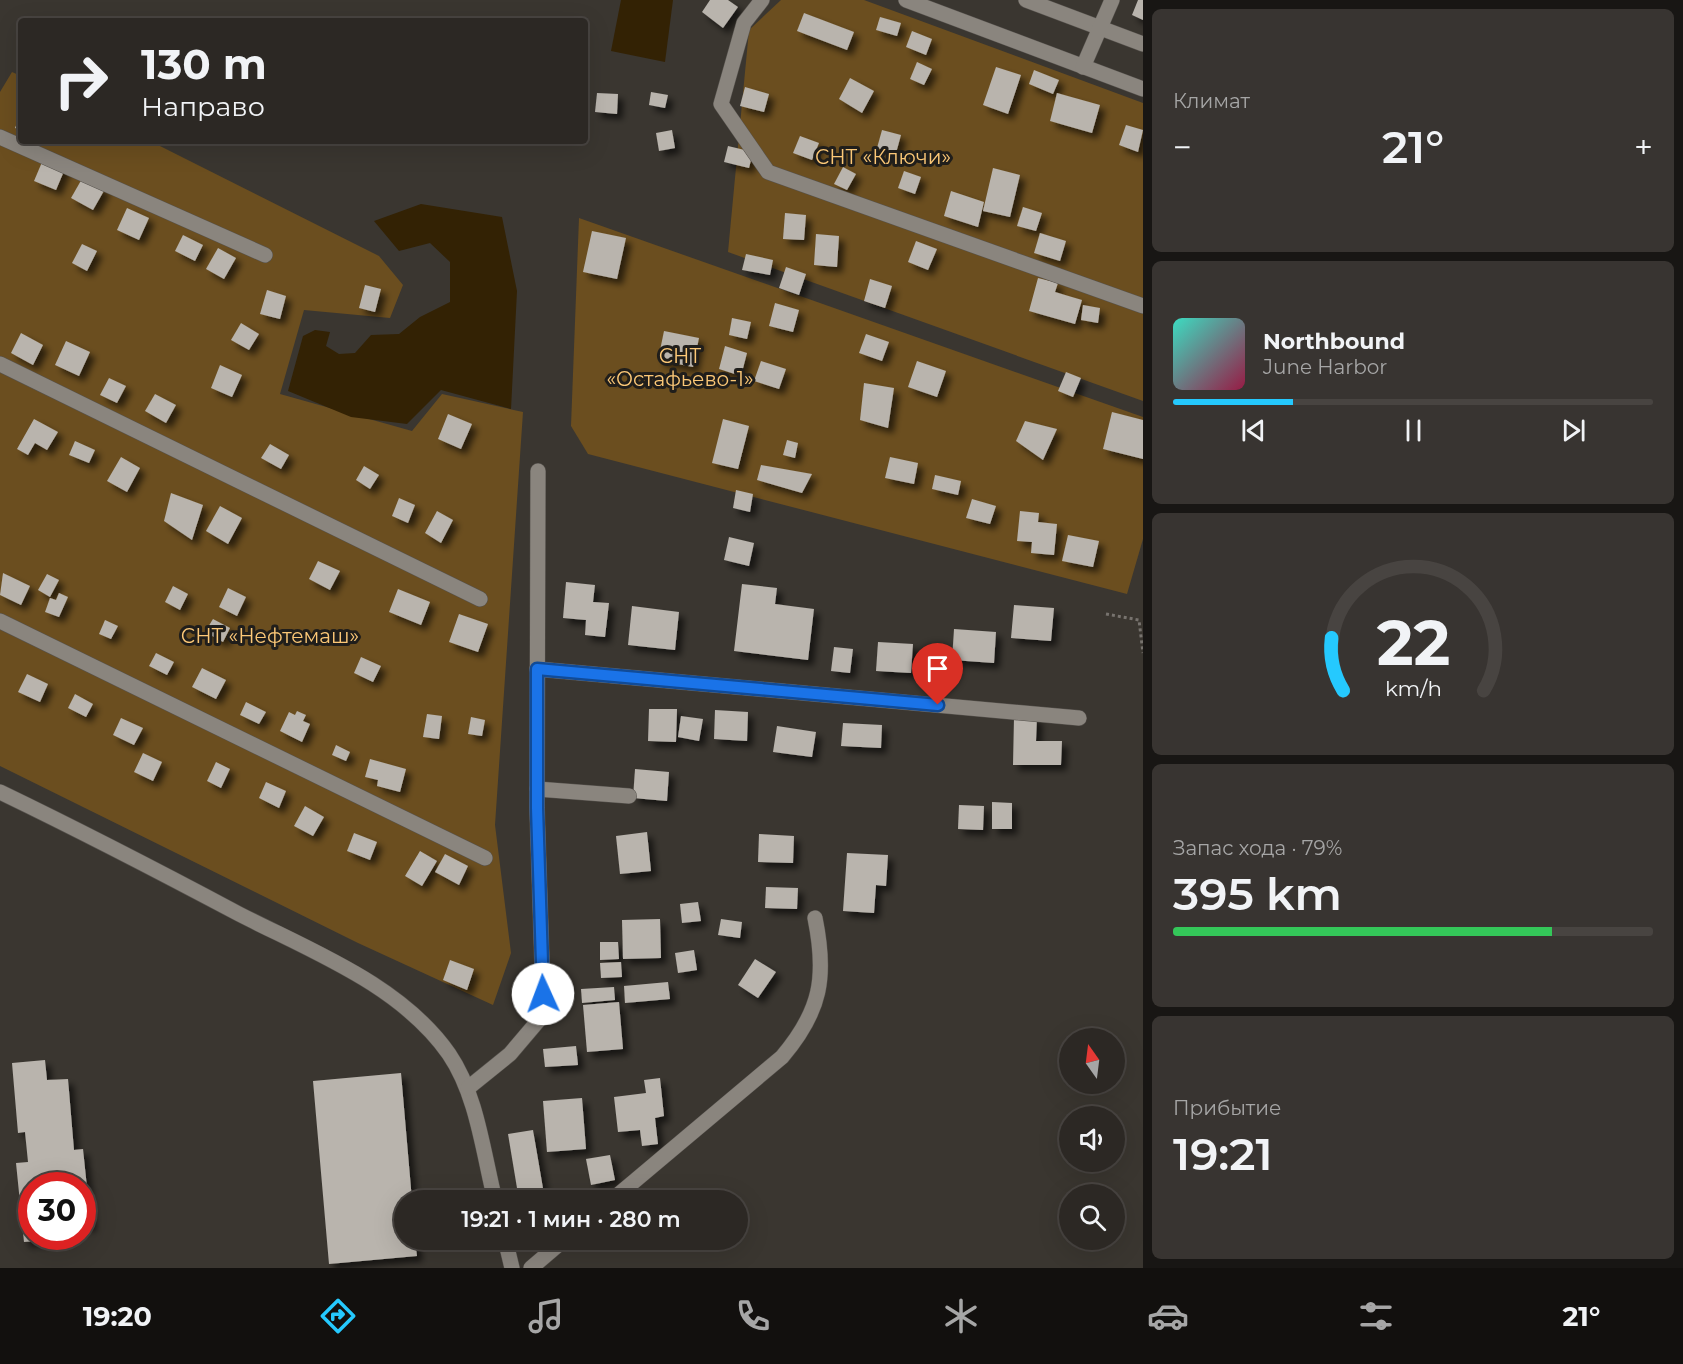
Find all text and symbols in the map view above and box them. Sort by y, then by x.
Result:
text: 130 m [141,38,267,90]
icon: right [42,42,120,120]
text: Климат [1173,89,1250,113]
text: Направо [141,90,265,123]
text: 21° [1382,119,1444,174]
text: − [1173,127,1192,167]
text: + [1634,127,1653,167]
park label: СНТ «Ключи» [815,145,951,169]
text: Northbound [1263,328,1405,355]
park label: СНТ «Остафьево-1» [606,344,754,391]
text: June Harbor [1263,355,1387,379]
icon: previous [1237,414,1270,447]
icon: pause [1397,414,1430,447]
icon: next [1557,414,1590,447]
text: 22 [1376,605,1450,681]
park label: СНТ «Нефтемаш» [181,624,359,648]
pin [912,643,963,705]
icon: arrive [921,652,954,685]
text: km/h [1384,675,1442,701]
text: Запас хода · 79% [1173,836,1342,860]
text: 395 km [1173,866,1342,921]
position arrow [511,962,575,1026]
north arrow [1059,1028,1125,1094]
map controls [1059,1028,1125,1250]
text: Прибытие [1173,1096,1281,1120]
button: sound [1059,1106,1125,1172]
text: 19:21 [1173,1126,1273,1181]
speed limit sign: 30 [18,1172,96,1250]
button: search [1059,1184,1125,1250]
text: 19:21 · 1 мин · 280 m [461,1206,681,1233]
icon: directions [317,1295,359,1337]
icon: music [525,1295,567,1337]
icon: phone [732,1295,774,1337]
icon: climate [940,1295,982,1337]
icon: car [1147,1295,1189,1337]
icon: filters [1355,1295,1397,1337]
text: 19:20 [83,1300,152,1333]
text: 21° [1562,1300,1600,1333]

